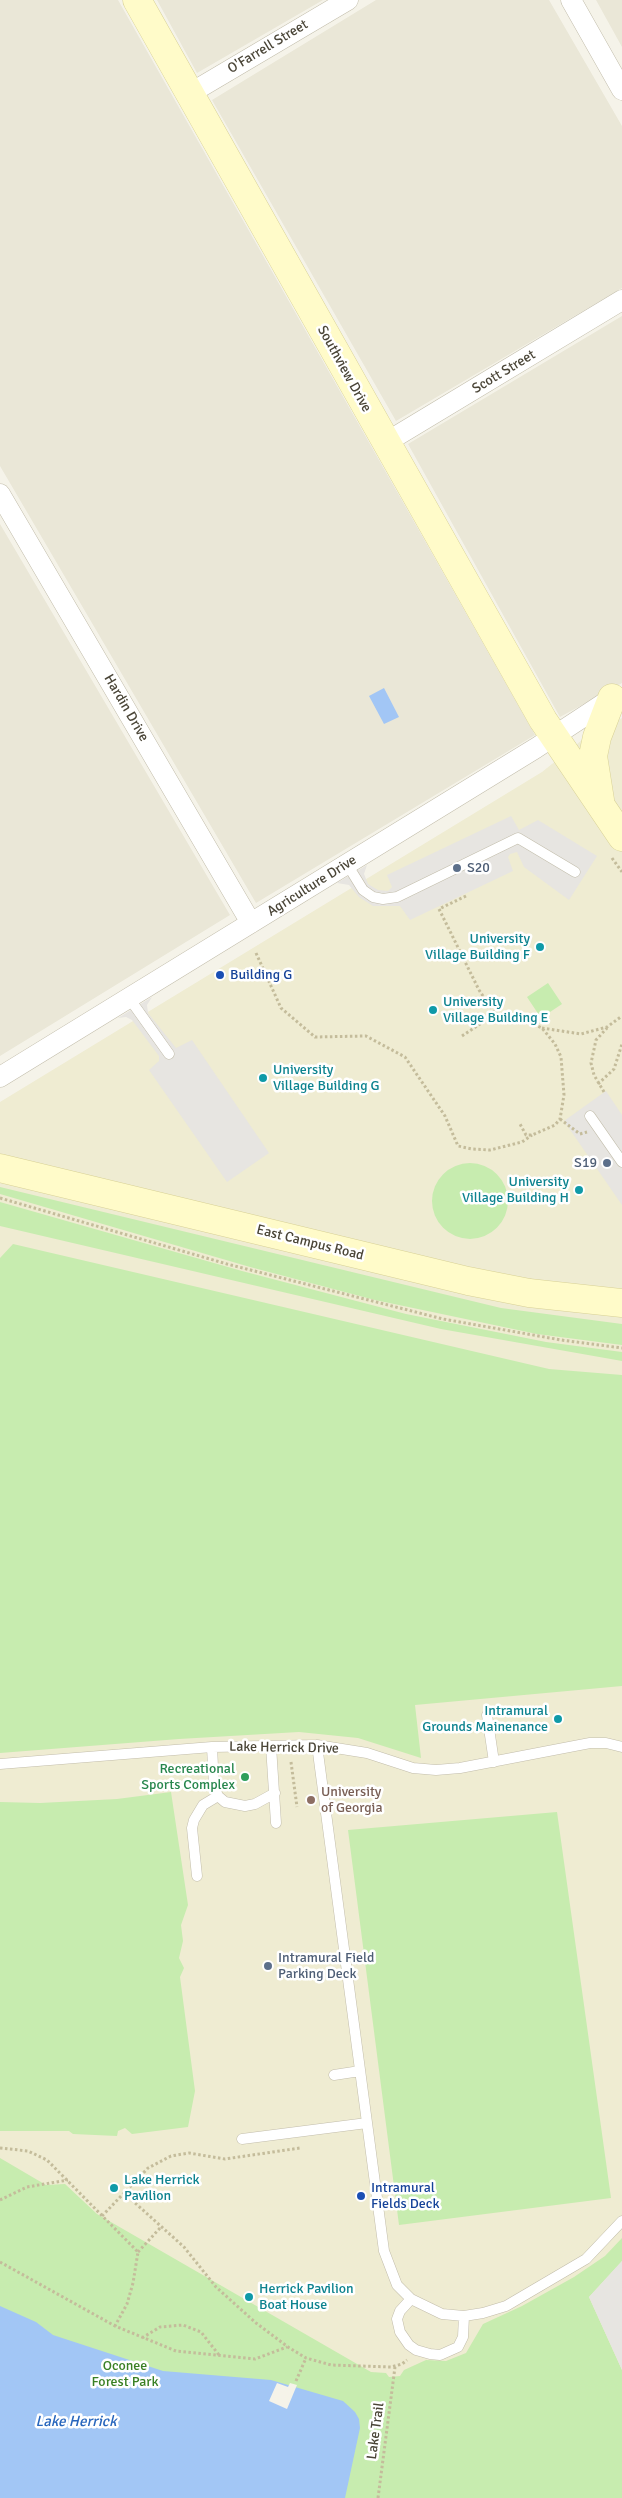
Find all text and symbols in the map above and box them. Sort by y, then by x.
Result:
street label: O'Farrell Street [225,16,311,78]
street label: Southview Drive [313,323,375,415]
street label: Scott Street [469,347,539,397]
street label: Hardin Drive [100,671,152,745]
street label: Agriculture Drive [264,852,360,920]
place label: S20 [467,860,490,876]
marker: S20 [451,862,463,874]
place label: University Village Building F [425,931,530,964]
marker: University Village Building F [534,941,546,953]
place label: Building G [230,967,292,983]
marker: Building G [214,969,226,981]
place label: University Village Building E [443,994,549,1026]
marker: University Village Building E [427,1004,439,1016]
place label: University Village Building G [273,1062,380,1094]
marker: University Village Building G [257,1072,269,1084]
place label: S19 [574,1155,597,1171]
marker: S19 [601,1157,613,1169]
place label: University Village Building H [462,1174,569,1206]
marker: University Village Building H [573,1184,585,1196]
street label: East Campus Road [255,1222,365,1264]
place label: Intramural Grounds Mainenance [422,1703,548,1735]
marker: Intramural Grounds Mainenance [552,1713,564,1725]
street label: Lake Herrick Drive [229,1739,339,1757]
place label: Recreational Sports Complex [141,1761,235,1794]
marker: Recreational Sports Complex [239,1771,251,1783]
place label: University of Georgia [321,1784,383,1816]
marker: University of Georgia [305,1794,317,1806]
place label: Intramural Field Parking Deck [278,1950,374,1982]
marker: Intramural Field Parking Deck [262,1960,274,1972]
place label: Lake Herrick Pavilion [124,2172,200,2204]
place label: Intramural Fields Deck [371,2180,439,2212]
marker: Lake Herrick Pavilion [108,2182,120,2194]
marker: Intramural Fields Deck [355,2190,367,2202]
place label: Herrick Pavilion Boat House [259,2281,354,2314]
marker: Herrick Pavilion Boat House [243,2291,255,2303]
park label: Oconee Forest Park [91,2358,159,2390]
street label: Lake Trail [364,2401,388,2461]
water label: Lake Herrick [36,2413,116,2431]

